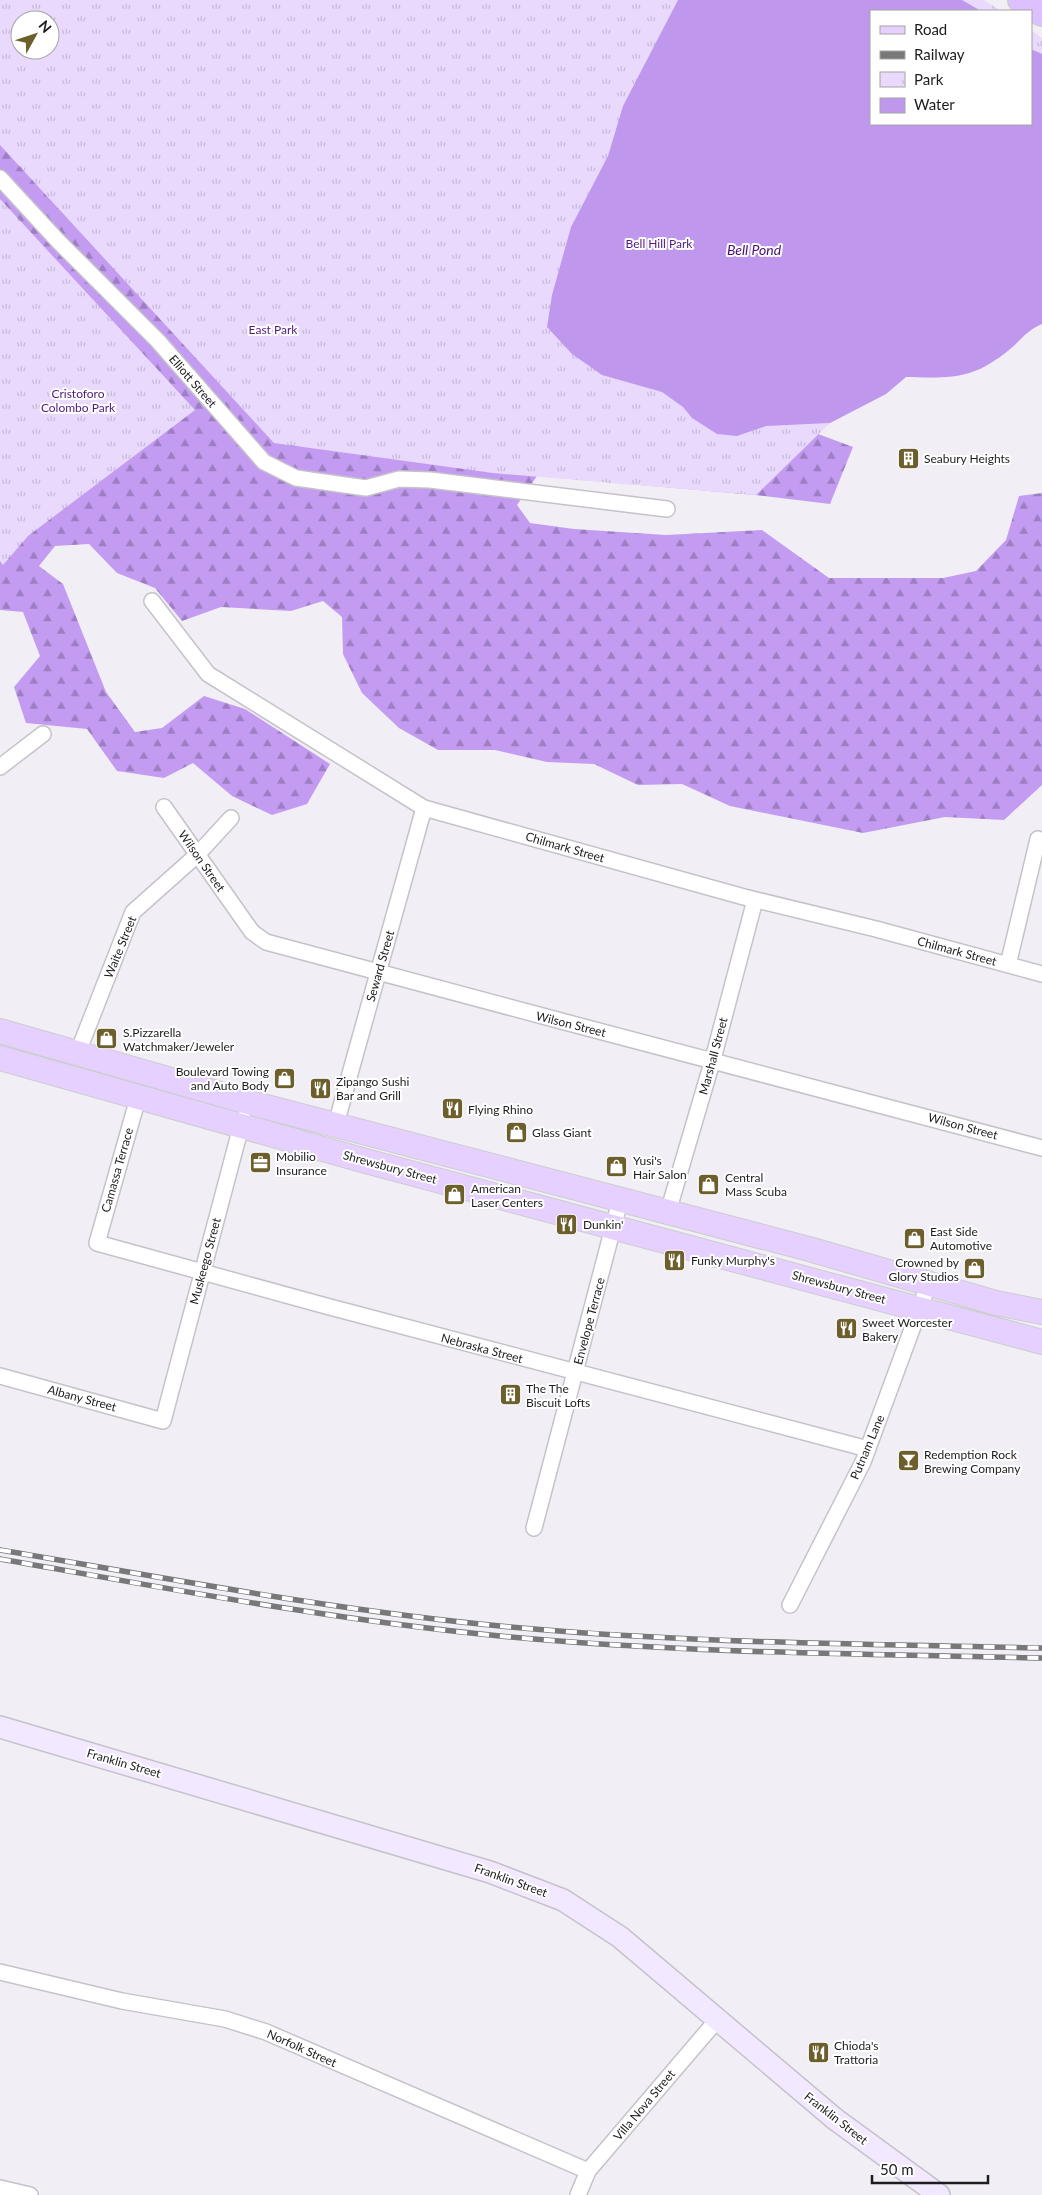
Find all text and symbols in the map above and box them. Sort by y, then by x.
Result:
north arrow [10,10,60,60]
legend [870,10,1032,125]
text: N [35,17,55,36]
text: Road [914,20,947,38]
text: Railway [914,45,965,63]
text: Park [914,70,944,88]
text: Water [914,95,955,113]
park label: Bell Hill Park [626,236,693,251]
water label: Bell Pond [727,241,782,258]
park label: East Park [249,322,298,337]
street label: Elliott Street [166,352,220,411]
park label: Cristoforo Colombo Park [41,386,116,415]
building icon: Seabury Heights [896,446,920,470]
place label: Seabury Heights [924,451,1010,466]
street label: Wilson Street [175,827,229,895]
street label: Chilmark Street [524,829,607,866]
street label: Waite Street [101,913,140,980]
street label: Seward Street [363,928,398,1003]
street label: Chilmark Street [916,933,999,969]
street label: Wilson Street [535,1008,608,1040]
street label: Marshall Street [695,1015,731,1096]
place label: S.Pizzarella Watchmaker/Jeweler [123,1025,235,1054]
shop icon: S.Pizzarella Watchmaker/Jeweler [95,1027,119,1051]
place label: Boulevard Towing and Auto Body [176,1064,270,1093]
shop icon: Boulevard Towing and Auto Body [273,1066,297,1090]
place label: Zipango Sushi Bar and Grill [336,1074,409,1103]
restaurant icon: Zipango Sushi Bar and Grill [308,1076,332,1100]
restaurant icon: Flying Rhino [440,1097,464,1121]
place label: Flying Rhino [468,1102,533,1117]
street label: Wilson Street [927,1110,1000,1143]
shop icon: Glass Giant [504,1120,528,1144]
place label: Glass Giant [532,1125,592,1140]
street label: Camassa Terrace [98,1126,136,1214]
street label: Shrewsbury Street [341,1147,439,1187]
place label: Mobilio Insurance [276,1149,327,1178]
office icon: Mobilio Insurance [248,1151,272,1175]
place label: Yusi's Hair Salon [633,1153,687,1182]
shop icon: Yusi's Hair Salon [605,1155,629,1179]
place label: Central Mass Scuba [725,1170,787,1199]
shop icon: Central Mass Scuba [697,1172,721,1196]
place label: American Laser Centers [471,1181,543,1210]
shop icon: American Laser Centers [443,1183,467,1207]
restaurant icon: Dunkin' [555,1212,579,1236]
street label: Muskeego Street [186,1215,224,1306]
place label: Dunkin' [583,1217,623,1232]
place label: East Side Automotive [930,1224,992,1253]
shop icon: East Side Automotive [902,1226,926,1250]
restaurant icon: Funky Murphy's [663,1248,687,1272]
place label: Funky Murphy's [691,1253,775,1268]
place label: Crowned by Glory Studios [888,1255,960,1284]
shop icon: Crowned by Glory Studios [963,1257,987,1281]
street label: Shrewsbury Street [790,1267,888,1307]
street label: Envelope Terrace [570,1276,608,1366]
place label: Sweet Worcester Bakery [862,1315,953,1344]
restaurant icon: Sweet Worcester Bakery [834,1317,858,1341]
street label: Nebraska Street [439,1330,525,1366]
place label: The The Biscuit Lofts [526,1381,590,1410]
street label: Albany Street [46,1382,119,1415]
building icon: The The Biscuit Lofts [498,1383,522,1407]
street label: Putnam Lane [847,1412,887,1482]
place label: Redemption Rock Brewing Company [924,1447,1021,1476]
bar icon: Redemption Rock Brewing Company [896,1449,920,1473]
street label: Franklin Street [85,1745,163,1781]
street label: Franklin Street [473,1860,550,1900]
street label: Norfolk Street [265,2026,340,2070]
place label: Chioda's Trattoria [834,2038,879,2067]
restaurant icon: Chioda's Trattoria [806,2040,830,2064]
street label: Villa Nova Street [610,2066,678,2144]
street label: Franklin Street [801,2089,871,2148]
scale bar [872,2152,988,2184]
text: 50 m [880,2160,914,2178]

